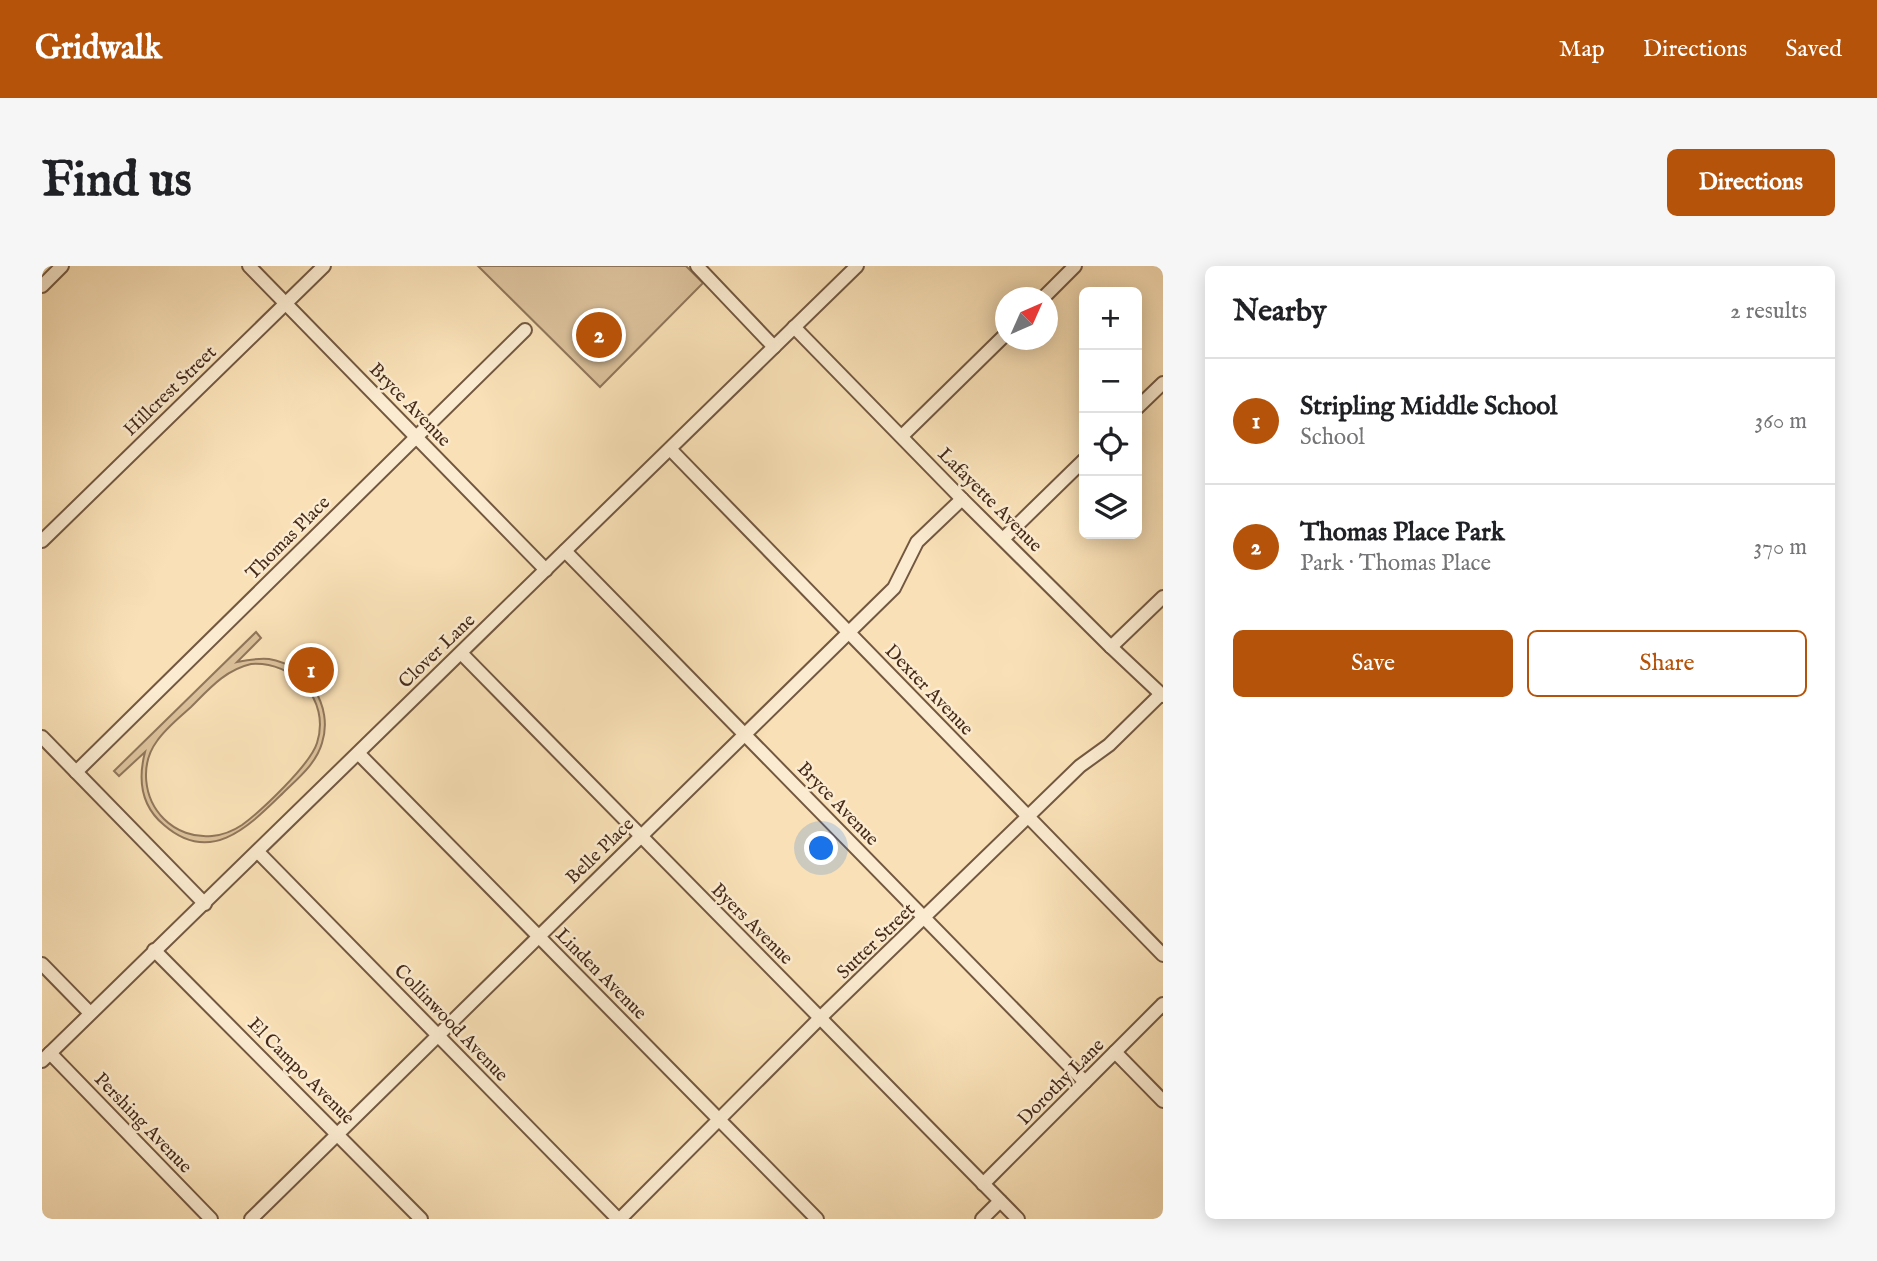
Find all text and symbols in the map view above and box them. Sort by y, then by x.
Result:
text: Gridwalk [35,28,162,70]
text: Map [1559,34,1605,65]
text: Directions [1643,34,1747,65]
text: Saved [1785,34,1842,65]
button: Directions [1667,149,1835,216]
text: Find us [42,151,192,213]
north arrow [995,287,1058,350]
map controls [1079,287,1142,539]
button: + [1079,287,1142,350]
text: Nearby [1233,293,1326,331]
text: 2 results [1730,297,1807,326]
pin: 2 [576,309,622,361]
street label: Hillcrest Street [119,341,222,442]
button: − [1079,350,1142,413]
street label: Bryce Avenue [364,358,456,453]
text: Stripling Middle School [1300,390,1557,423]
text: 1 [1252,407,1260,436]
text: 360 m [1755,407,1807,436]
button: locate [1079,413,1142,476]
text: School [1300,423,1365,452]
street label: Lafayette Avenue [932,443,1047,558]
button: layers [1079,476,1142,539]
street label: Thomas Place [241,491,336,586]
text: Thomas Place Park [1300,516,1505,549]
text: 2 [1251,533,1261,562]
text: 370 m [1754,533,1807,562]
text: Park · Thomas Place [1300,549,1491,578]
street label: Clover Lane [394,609,481,694]
button: Save [1233,630,1513,697]
button: Share [1527,630,1807,697]
street label: Dexter Avenue [879,640,978,741]
pin: 1 [288,644,334,696]
street label: Bryce Avenue [792,757,884,852]
street label: Belle Place [561,813,640,890]
your location [804,831,838,865]
street label: Byers Avenue [706,878,798,971]
street label: Sutter Street [832,898,921,985]
street label: Linden Avenue [550,924,652,1025]
street label: Collinwood Avenue [388,960,513,1087]
street label: El Campo Avenue [242,1013,359,1130]
street label: Dorothy Lane [1013,1034,1110,1131]
street label: Pershing Avenue [88,1068,197,1179]

